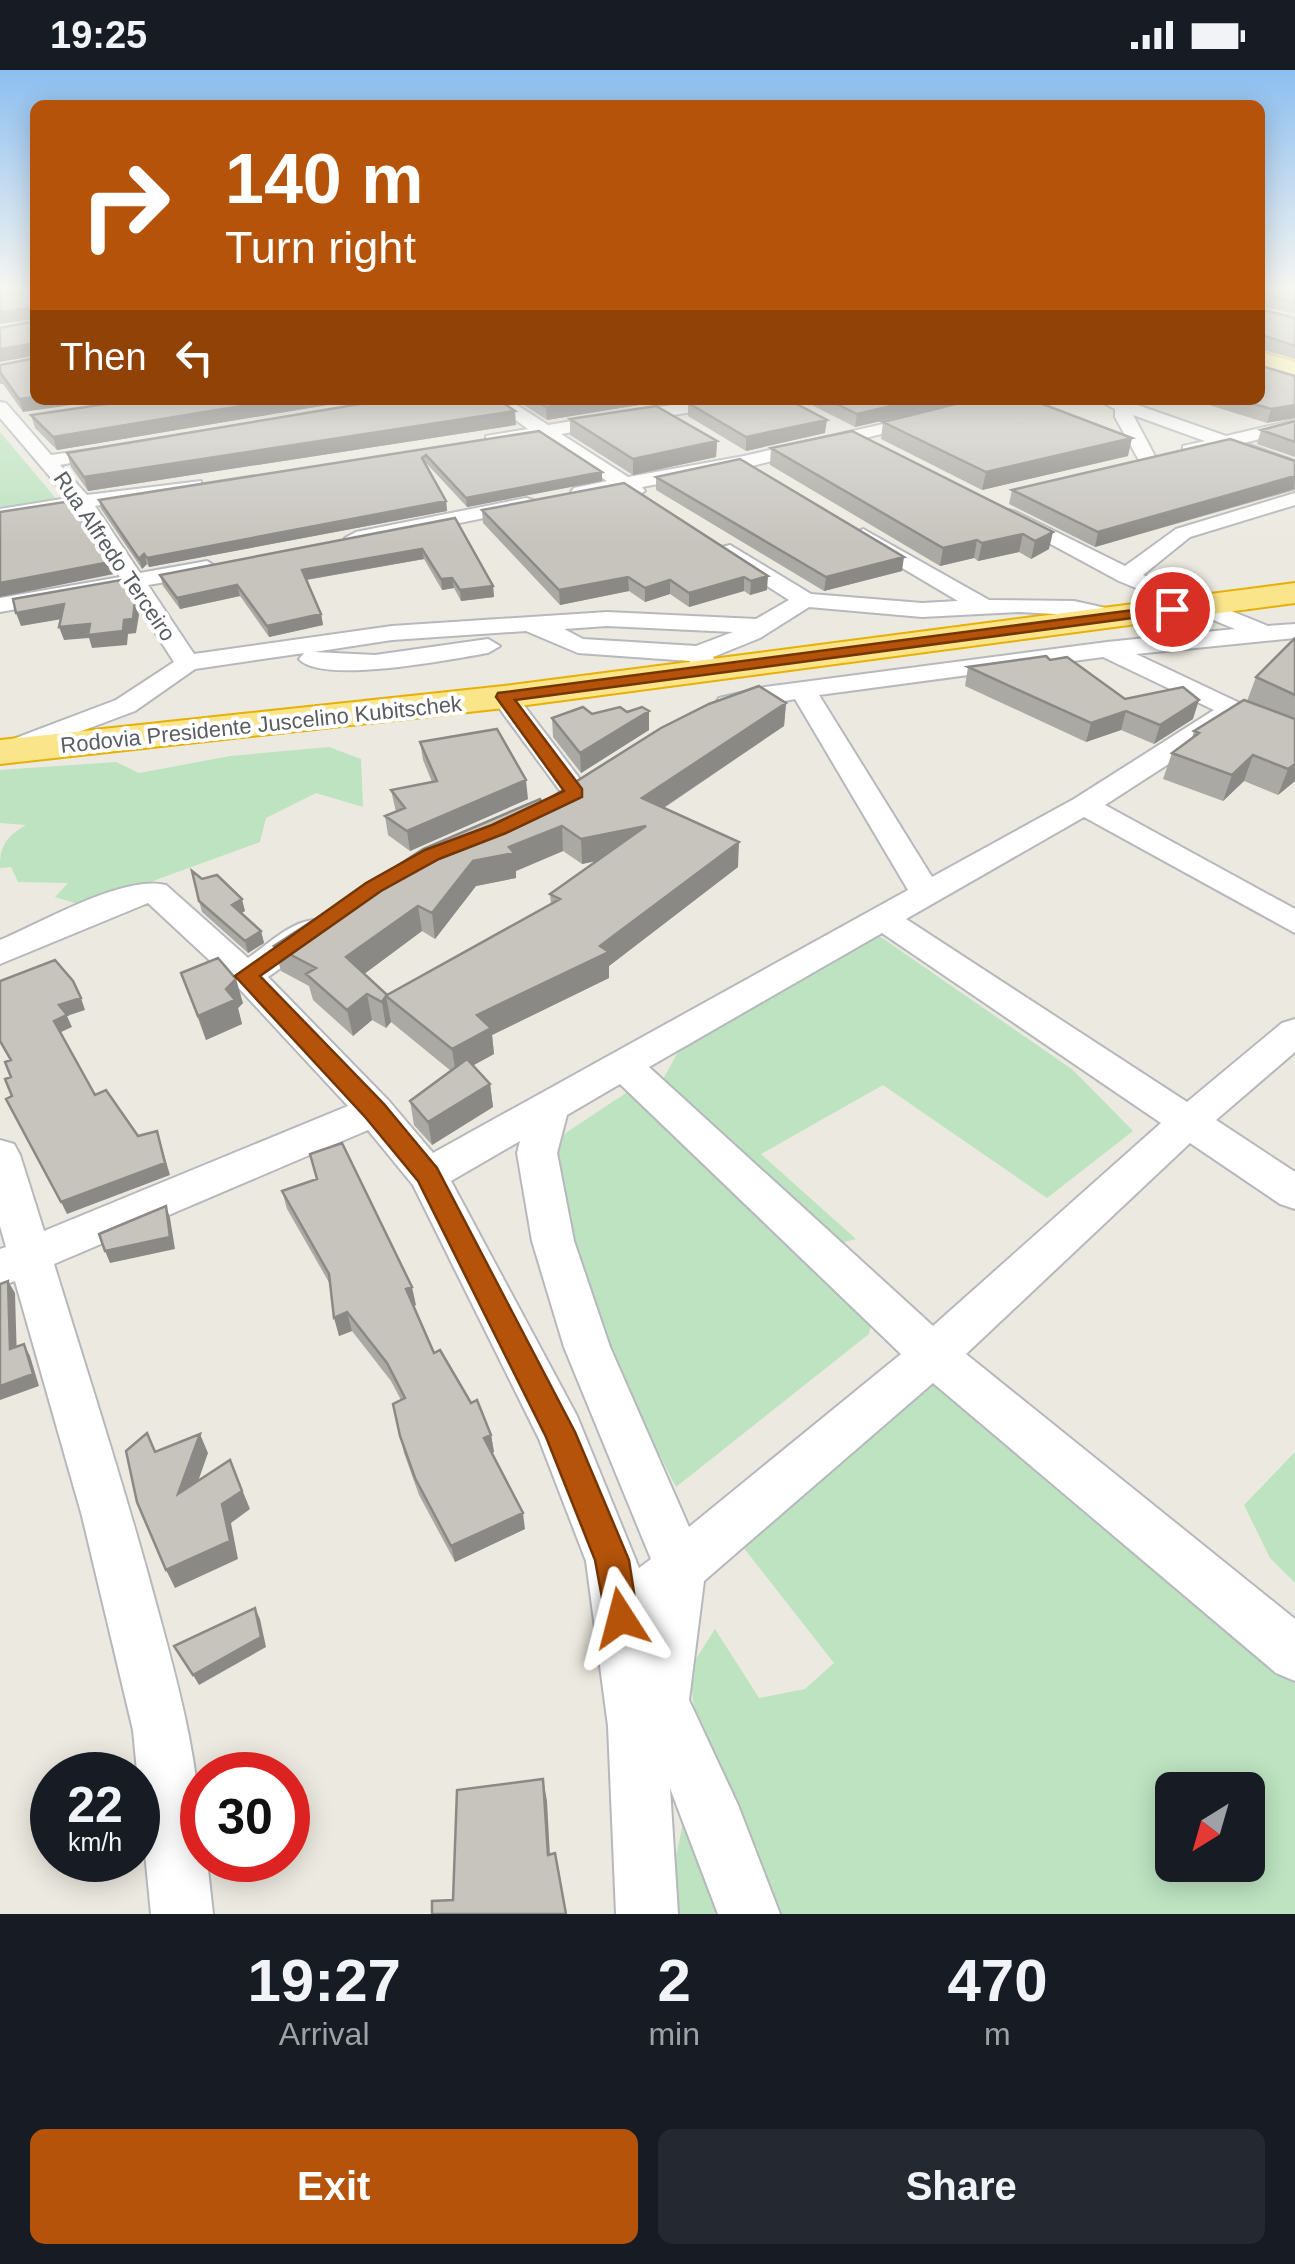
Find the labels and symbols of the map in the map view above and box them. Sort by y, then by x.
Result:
street label: Rua Alfredo Terceiro [49,467,181,646]
pin [1130,567,1215,652]
street label: Rodovia Presidente Juscelino Kubitschek [59,691,464,758]
position arrow [569,1566,673,1670]
speed limit sign: 30 [180,1752,310,1882]
north arrow [1155,1772,1265,1882]

